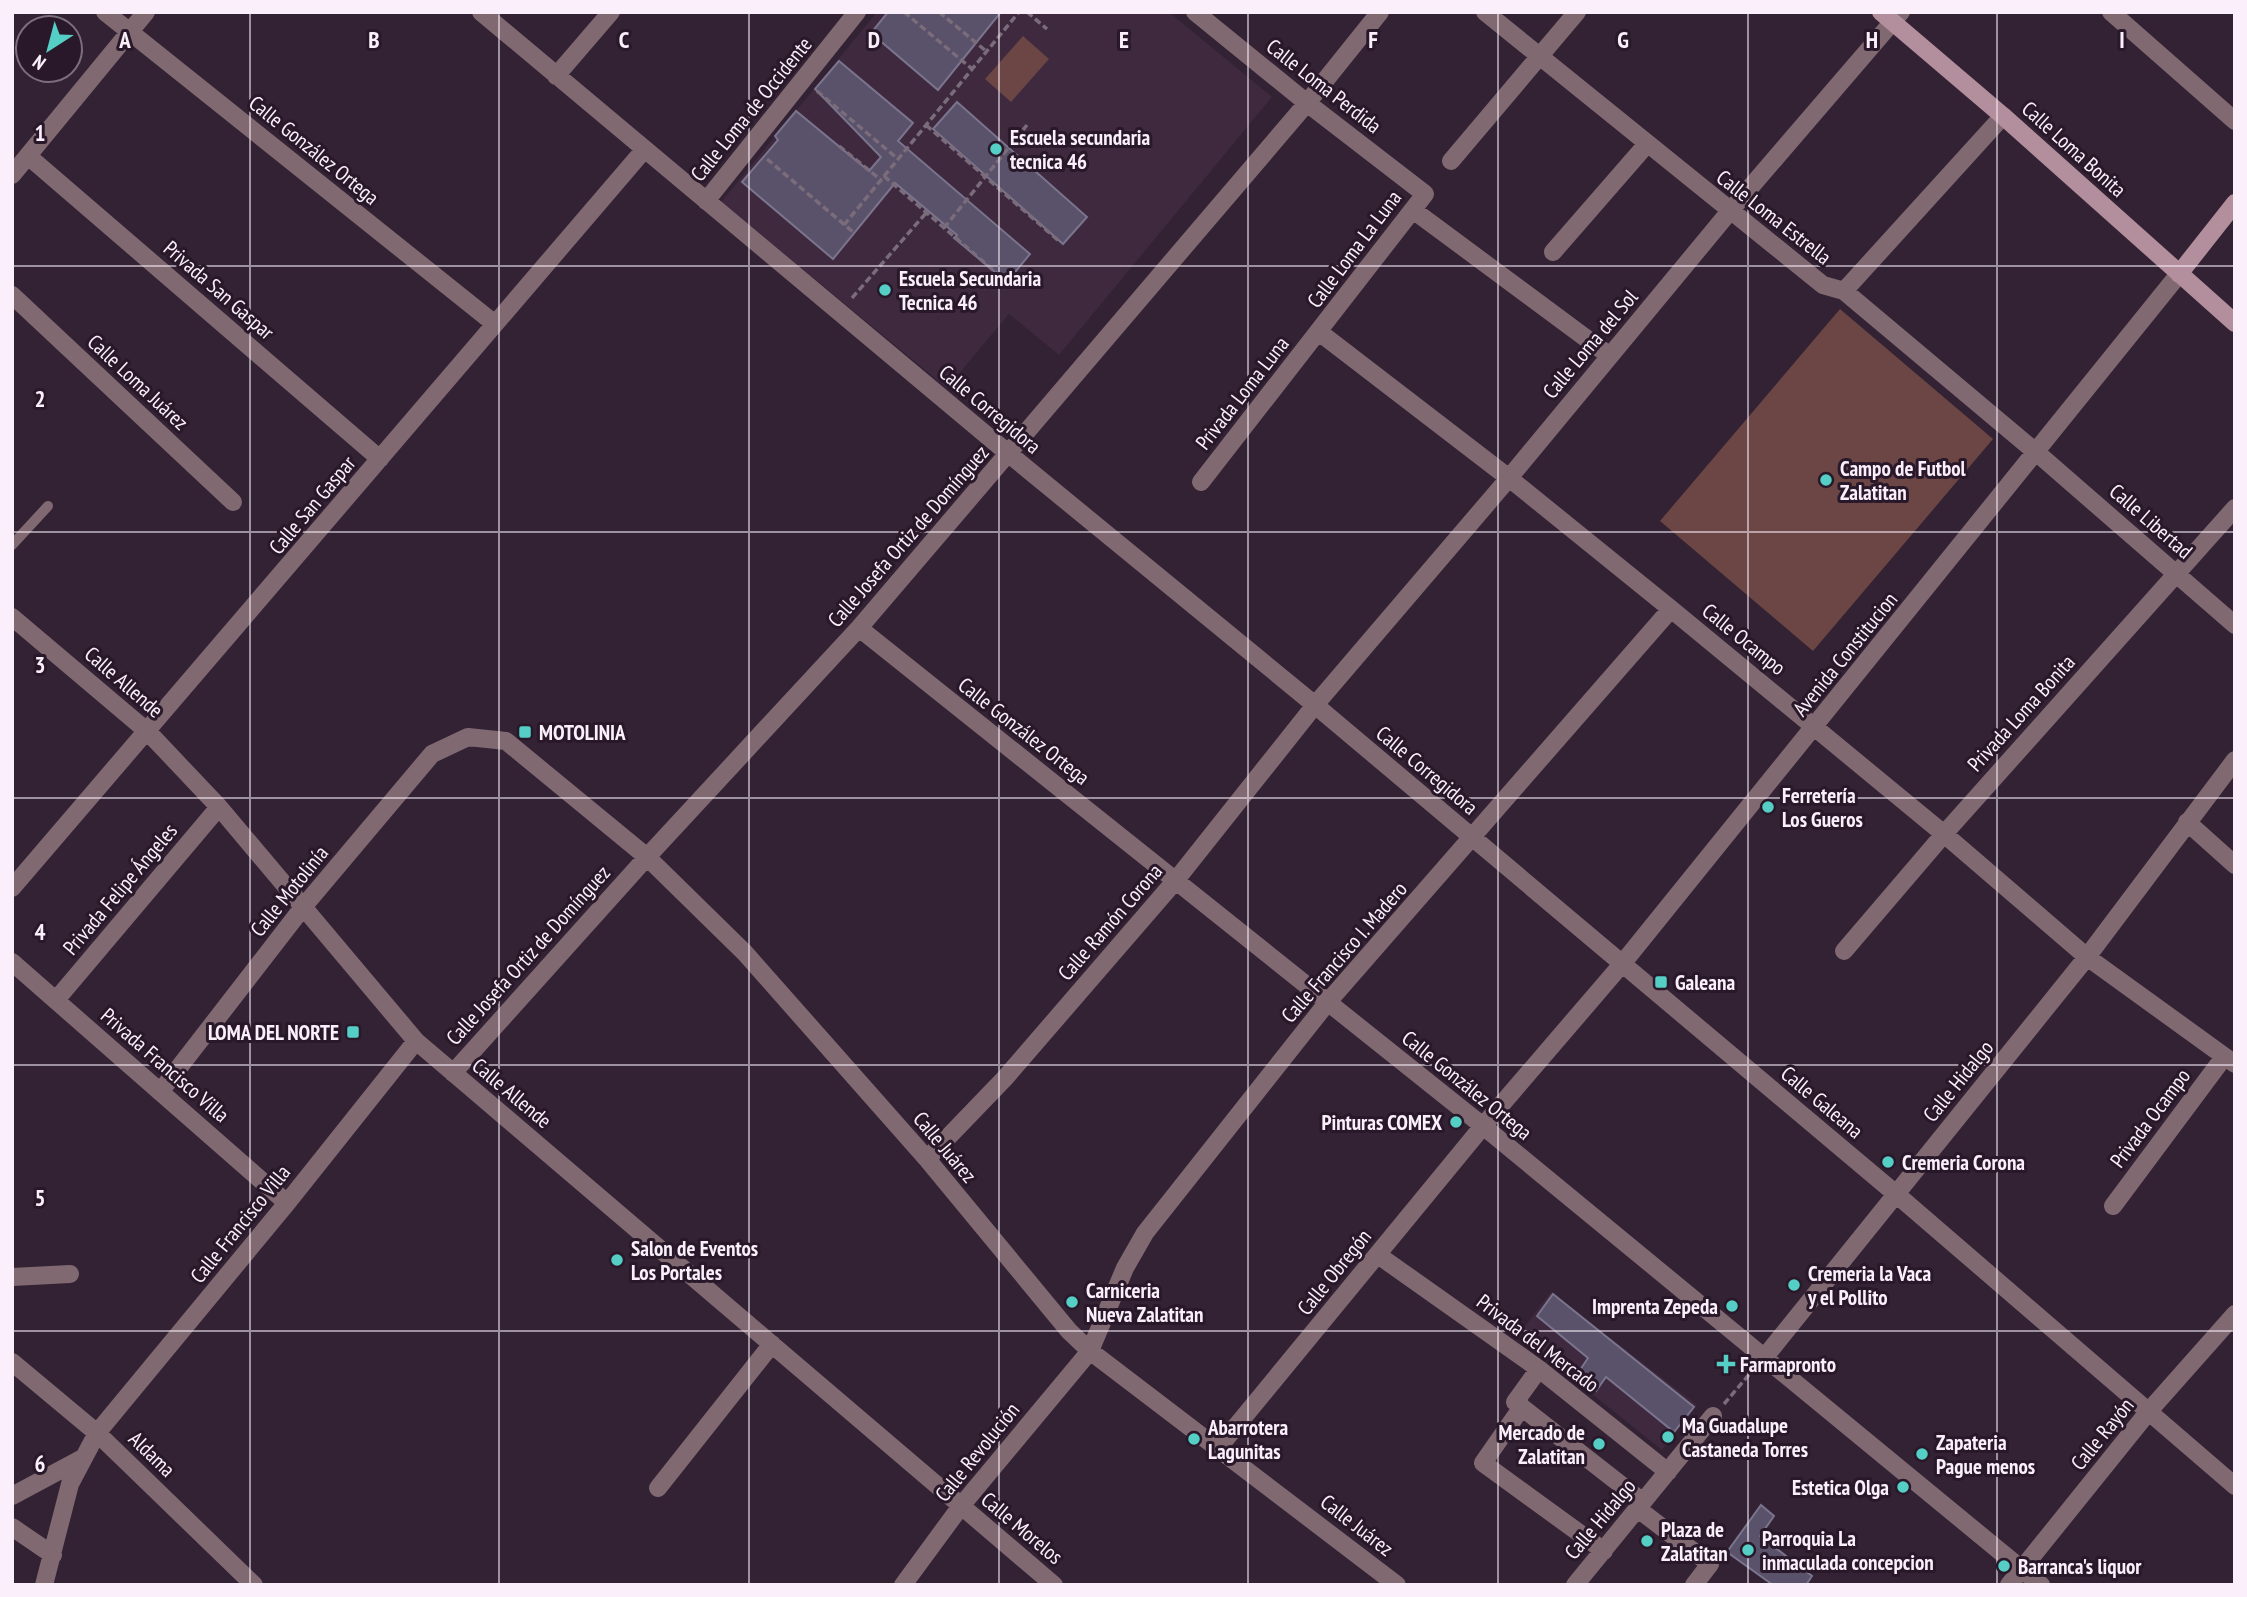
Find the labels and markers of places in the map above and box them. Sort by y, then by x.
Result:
place label: Escuela secundaria tecnica 46 [1010,124,1151,175]
marker: Escuela secundaria tecnica 46 [988,141,1004,157]
place label: Escuela Secundaria Tecnica 46 [899,265,1041,316]
marker: Escuela Secundaria Tecnica 46 [877,282,893,298]
place label: Campo de Futbol Zalatitan [1840,455,1967,506]
marker: Campo de Futbol Zalatitan [1818,472,1834,488]
place label: MOTOLINIA [539,719,626,746]
marker: MOTOLINIA [517,724,533,740]
place label: Ferretería Los Gueros [1782,782,1863,833]
marker: Ferretería Los Gueros [1760,799,1776,815]
place label: Galeana [1675,969,1735,996]
marker: Galeana [1653,974,1669,990]
place label: LOMA DEL NORTE [208,1019,339,1046]
marker: LOMA DEL NORTE [345,1024,361,1040]
place label: Pinturas COMEX [1321,1109,1442,1136]
marker: Pinturas COMEX [1448,1114,1464,1130]
place label: Cremeria Corona [1902,1149,2025,1176]
marker: Cremeria Corona [1880,1154,1896,1170]
place label: Salon de Eventos Los Portales [631,1235,758,1286]
marker: Salon de Eventos Los Portales [609,1252,625,1268]
place label: Cremeria la Vaca y el Pollito [1807,1260,1931,1311]
place label: Carniceria Nueva Zalatitan [1086,1277,1203,1328]
marker: Cremeria la Vaca y el Pollito [1786,1277,1802,1293]
place label: Imprenta Zepeda [1592,1293,1718,1320]
marker: Carniceria Nueva Zalatitan [1064,1294,1080,1310]
marker: Imprenta Zepeda [1724,1298,1740,1314]
place label: Farmapronto [1740,1351,1836,1378]
marker: Farmapronto [1718,1356,1734,1372]
place label: Ma Guadalupe Castaneda Torres [1682,1412,1808,1463]
place label: Abarrotera Lagunitas [1207,1414,1288,1465]
place label: Mercado de Zalatitan [1499,1419,1585,1470]
marker: Ma Guadalupe Castaneda Torres [1660,1429,1676,1445]
place label: Zapateria Pague menos [1936,1429,2035,1480]
marker: Abarrotera Lagunitas [1186,1431,1202,1447]
marker: Mercado de Zalatitan [1591,1436,1607,1452]
marker: Zapateria Pague menos [1914,1446,1930,1462]
place label: Estetica Olga [1792,1474,1889,1501]
marker: Estetica Olga [1895,1479,1911,1495]
place label: Plaza de Zalatitan [1661,1516,1728,1567]
place label: Parroquia La inmaculada concepcion [1762,1525,1934,1576]
marker: Plaza de Zalatitan [1639,1533,1655,1549]
marker: Parroquia La inmaculada concepcion [1740,1542,1756,1558]
place label: Barranca's liquor [2018,1553,2142,1580]
marker: Barranca's liquor [1996,1558,2012,1574]

